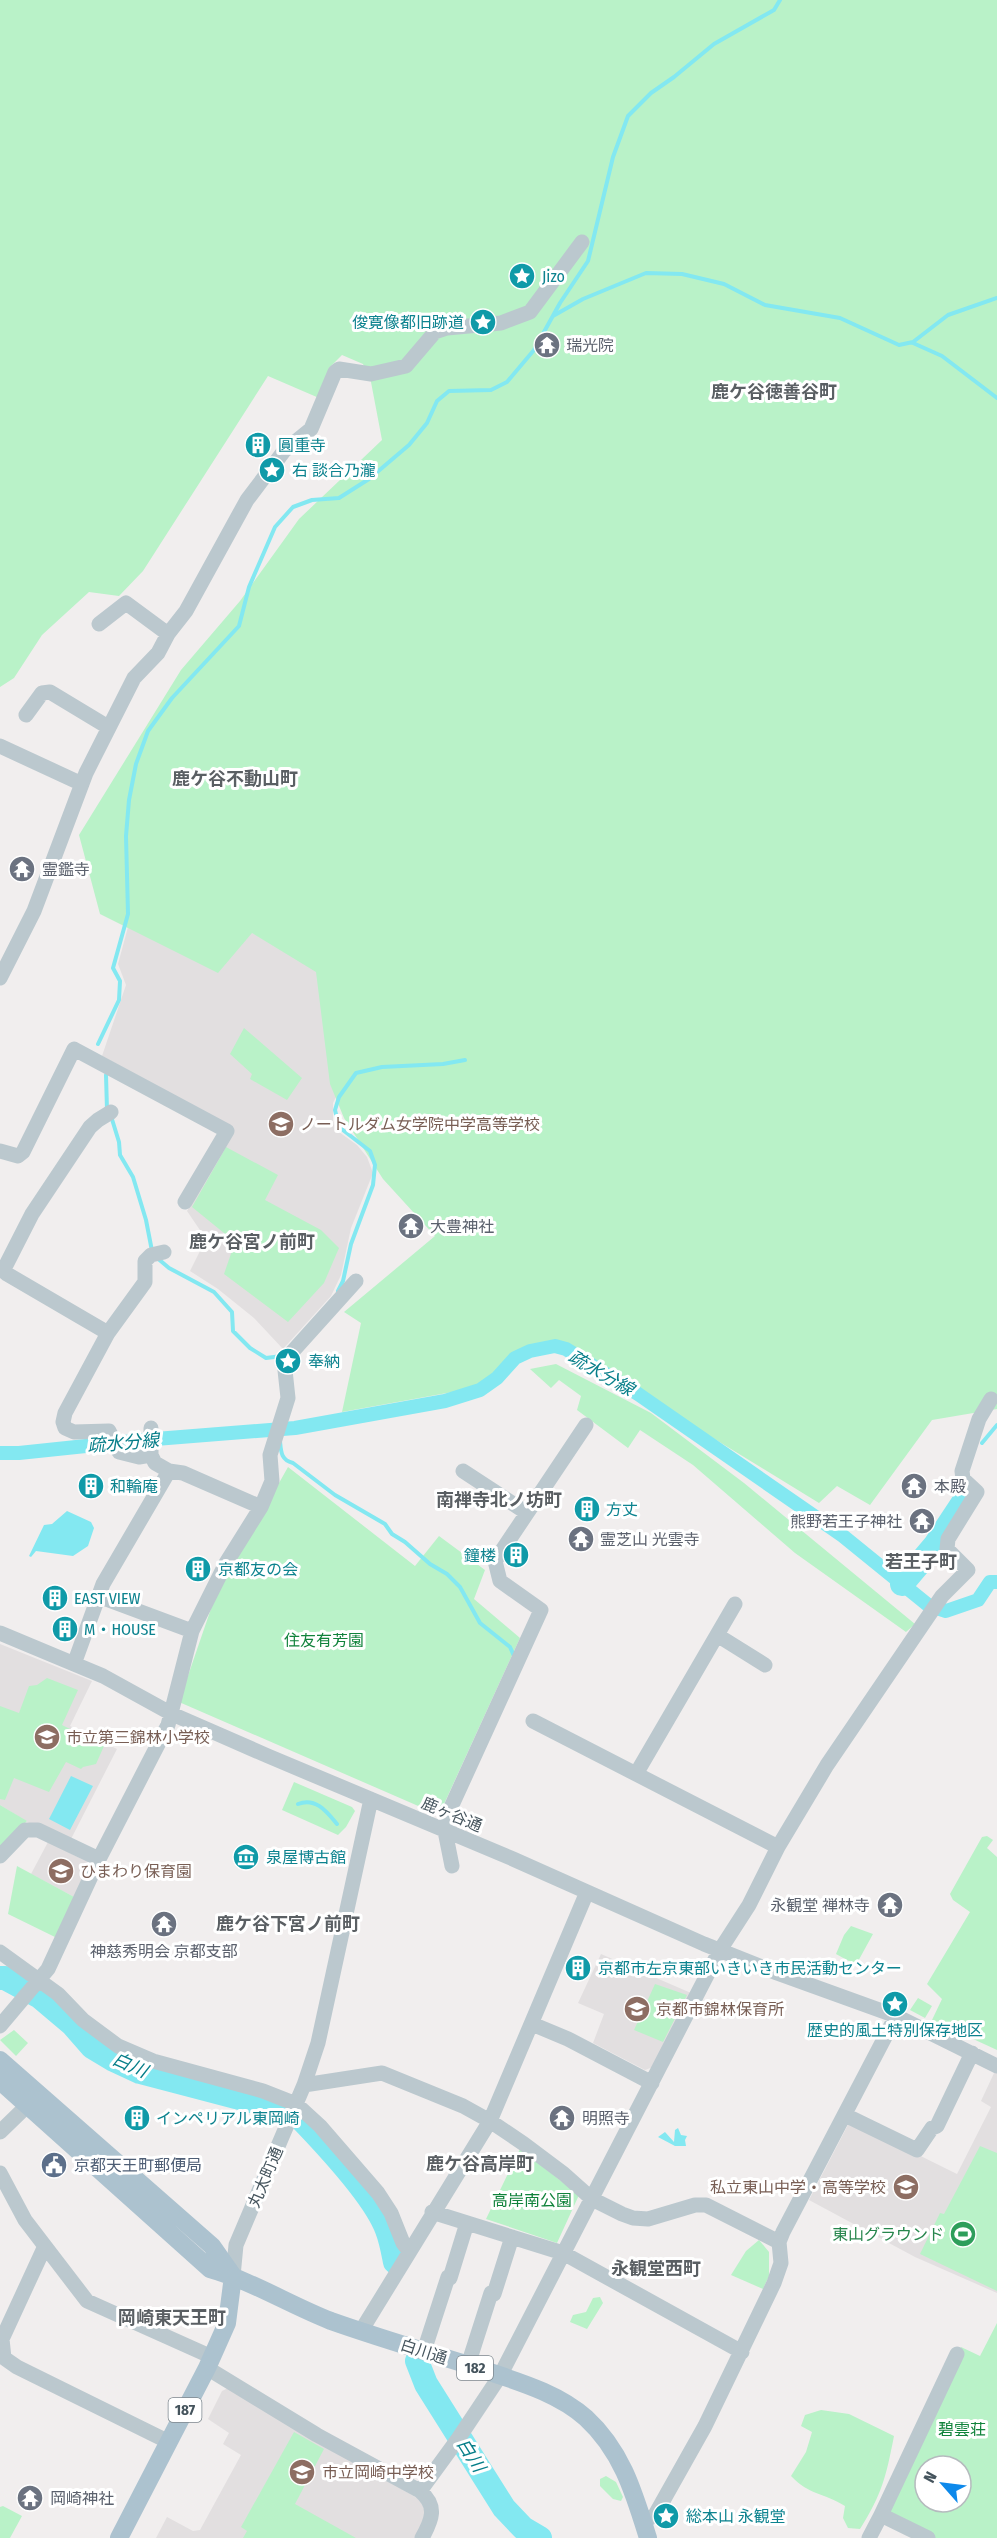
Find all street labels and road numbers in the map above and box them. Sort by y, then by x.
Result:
street label: 鹿ヶ谷通 [419,1793,485,1836]
street label: 丸太町通 [244,2144,287,2210]
street label: 白川通 [398,2335,450,2368]
road number: 182 [457,2356,493,2380]
road number: 187 [168,2398,201,2422]

